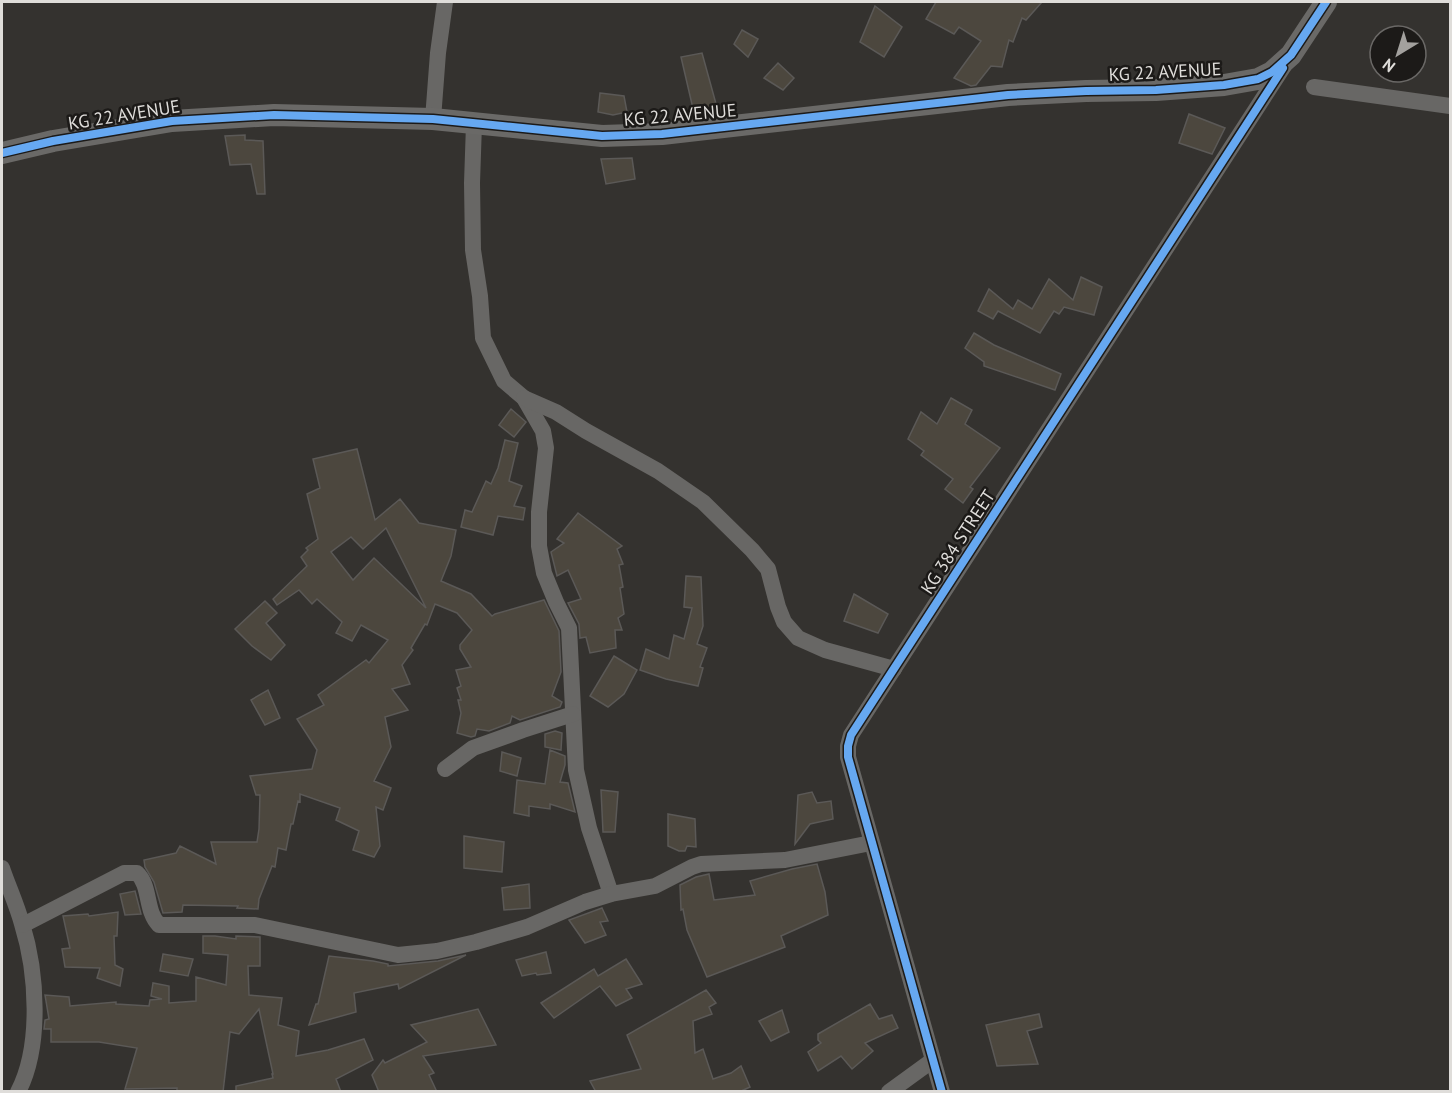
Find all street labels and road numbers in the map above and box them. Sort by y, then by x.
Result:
street label: KG 22 AVENUE [1108,57,1222,86]
street label: KG 22 AVENUE [66,94,181,135]
street label: KG 22 AVENUE [623,98,737,131]
street label: KG 384 STREET [915,485,1000,598]

